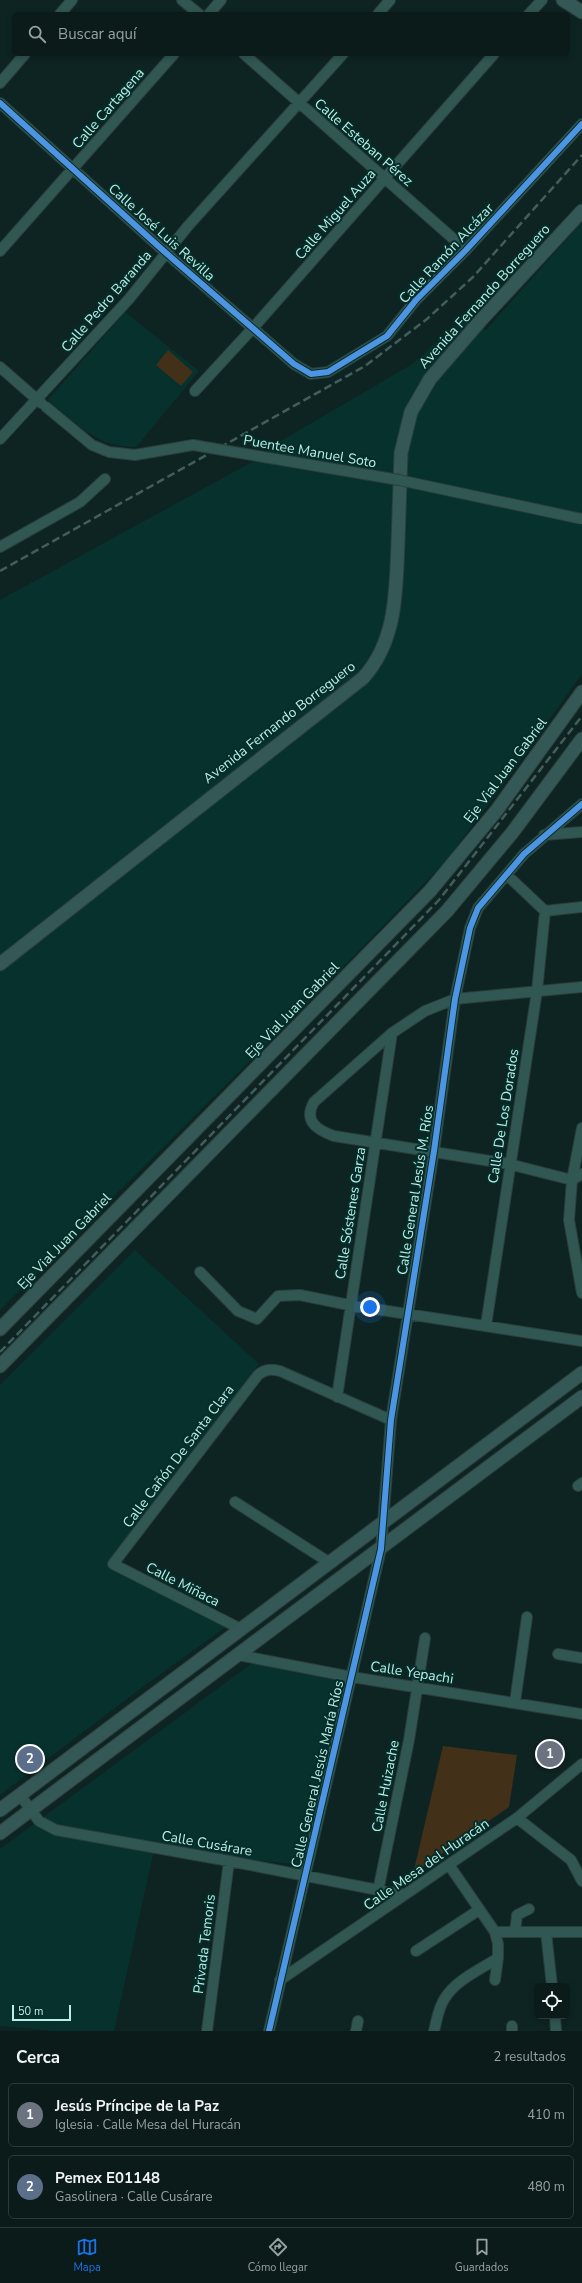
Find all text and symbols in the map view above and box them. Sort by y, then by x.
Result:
search box [12,12,570,56]
icon: search [26,23,48,45]
text: Buscar aquí [58,24,136,44]
street label: Calle Cartagena [68,64,149,153]
street label: Calle Esteban Pérez [310,94,417,191]
street label: Calle Miguel Auza [291,165,380,264]
street label: Calle José Luis Revilla [104,179,219,285]
street label: Calle Ramón Alcázar [395,199,498,308]
street label: Avenida Fernando Borreguero [414,220,555,373]
street label: Calle Pedro Baranda [57,246,156,356]
street label: Puentee Manuel Soto [242,430,378,473]
street label: Avenida Fernando Borreguero [199,657,360,788]
street label: Eje Vial Juan Gabriel [459,713,552,827]
street label: Eje Vial Juan Gabriel [241,957,344,1063]
street label: Calle De Los Dorados [483,1047,524,1185]
street label: Calle General Jesús M. Ríos [393,1103,438,1276]
street label: Calle Sóstenes Garza [331,1146,370,1280]
street label: Eje Vial Juan Gabriel [13,1188,116,1294]
your location [360,1297,380,1317]
street label: Calle Cañón De Santa Clara [118,1381,238,1532]
street label: Calle Miñaca [143,1558,223,1611]
street label: Calle Yepachi [369,1657,455,1688]
street label: Calle General Jesús María Ríos [287,1678,348,1870]
street label: Calle Huizache [367,1738,404,1834]
pin: 1 [537,1739,563,1769]
pin: 2 [17,1744,43,1774]
street label: Calle Mesa del Huracán [360,1814,493,1915]
street label: Calle Cusárare [160,1826,254,1861]
street label: Privada Temoris [189,1893,220,1995]
map controls [534,1983,570,2019]
button: locate [534,1983,570,2019]
scale bar [12,2003,71,2022]
text: 50 m [18,2004,43,2019]
text: Cerca [16,2046,60,2069]
text: 2 resultados [494,2048,566,2066]
text: Jesús Príncipe de la Paz [55,2096,219,2116]
text: 1 [26,2106,34,2124]
text: 410 m [527,2106,565,2124]
text: Iglesia · Calle Mesa del Huracán [55,2116,241,2134]
text: Pemex E01148 [55,2168,160,2188]
text: 2 [26,2178,34,2196]
text: 480 m [527,2178,565,2196]
text: Gasolinera · Calle Cusárare [55,2188,212,2206]
tab: Mapa [73,2236,101,2275]
tab: Cómo llegar [248,2236,308,2275]
tab: Guardados [455,2236,509,2275]

